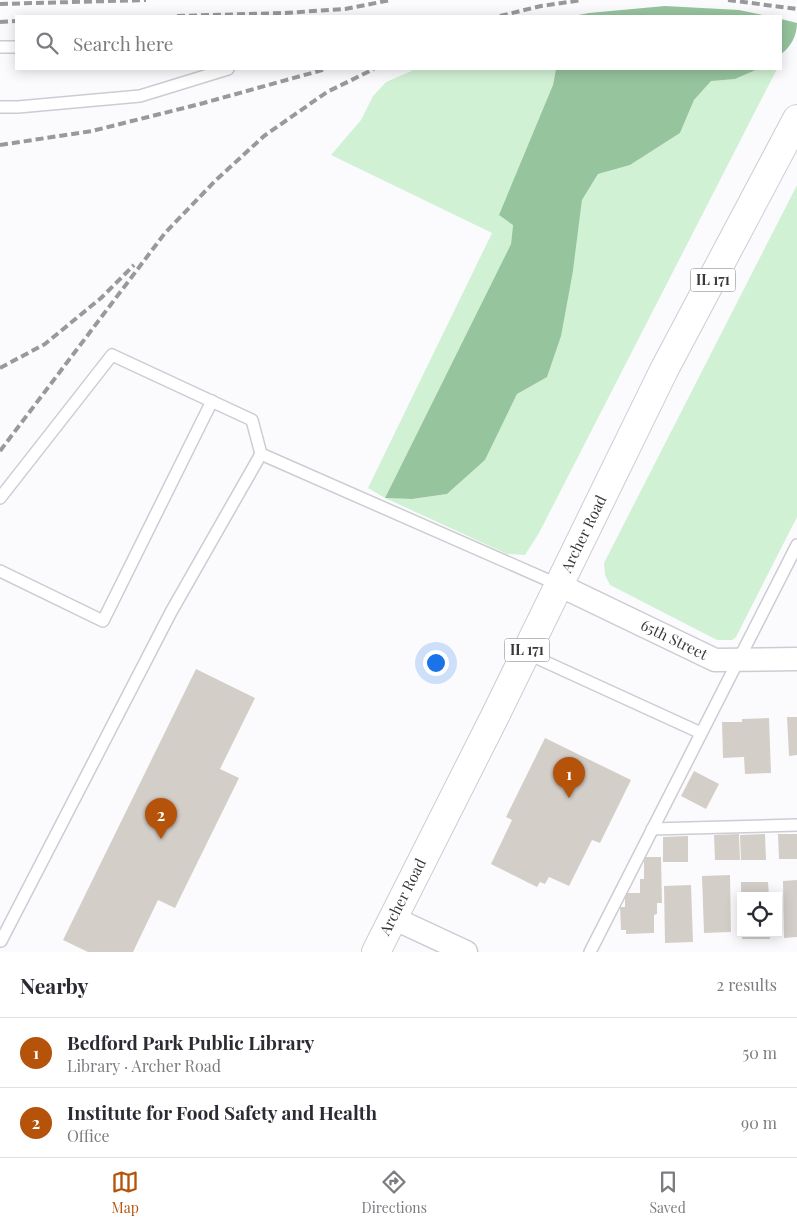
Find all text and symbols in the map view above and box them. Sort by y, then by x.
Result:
search box [15,15,782,70]
icon: search [33,29,61,57]
text: Search here [73,30,173,56]
road number: IL 171 [690,268,736,292]
street label: Archer Road [555,491,611,576]
street label: 65th Street [638,614,712,664]
road number: IL 171 [504,638,550,662]
your location [423,650,449,676]
pin: 1 [553,757,585,798]
pin: 2 [145,798,177,839]
street label: Archer Road [374,854,430,939]
map controls [737,892,782,937]
button: locate [737,892,782,937]
text: Nearby [20,971,89,999]
text: 2 results [717,974,777,995]
text: Bedford Park Public Library [67,1029,314,1055]
text: 1 [33,1042,39,1063]
text: 50 m [743,1042,777,1063]
text: Library · Archer Road [67,1055,221,1076]
text: Institute for Food Safety and Health [67,1099,377,1125]
text: 2 [32,1112,40,1133]
text: 90 m [741,1112,777,1133]
text: Office [67,1125,110,1146]
tab: Map [111,1168,139,1217]
tab: Directions [362,1168,427,1217]
tab: Saved [649,1168,686,1217]

